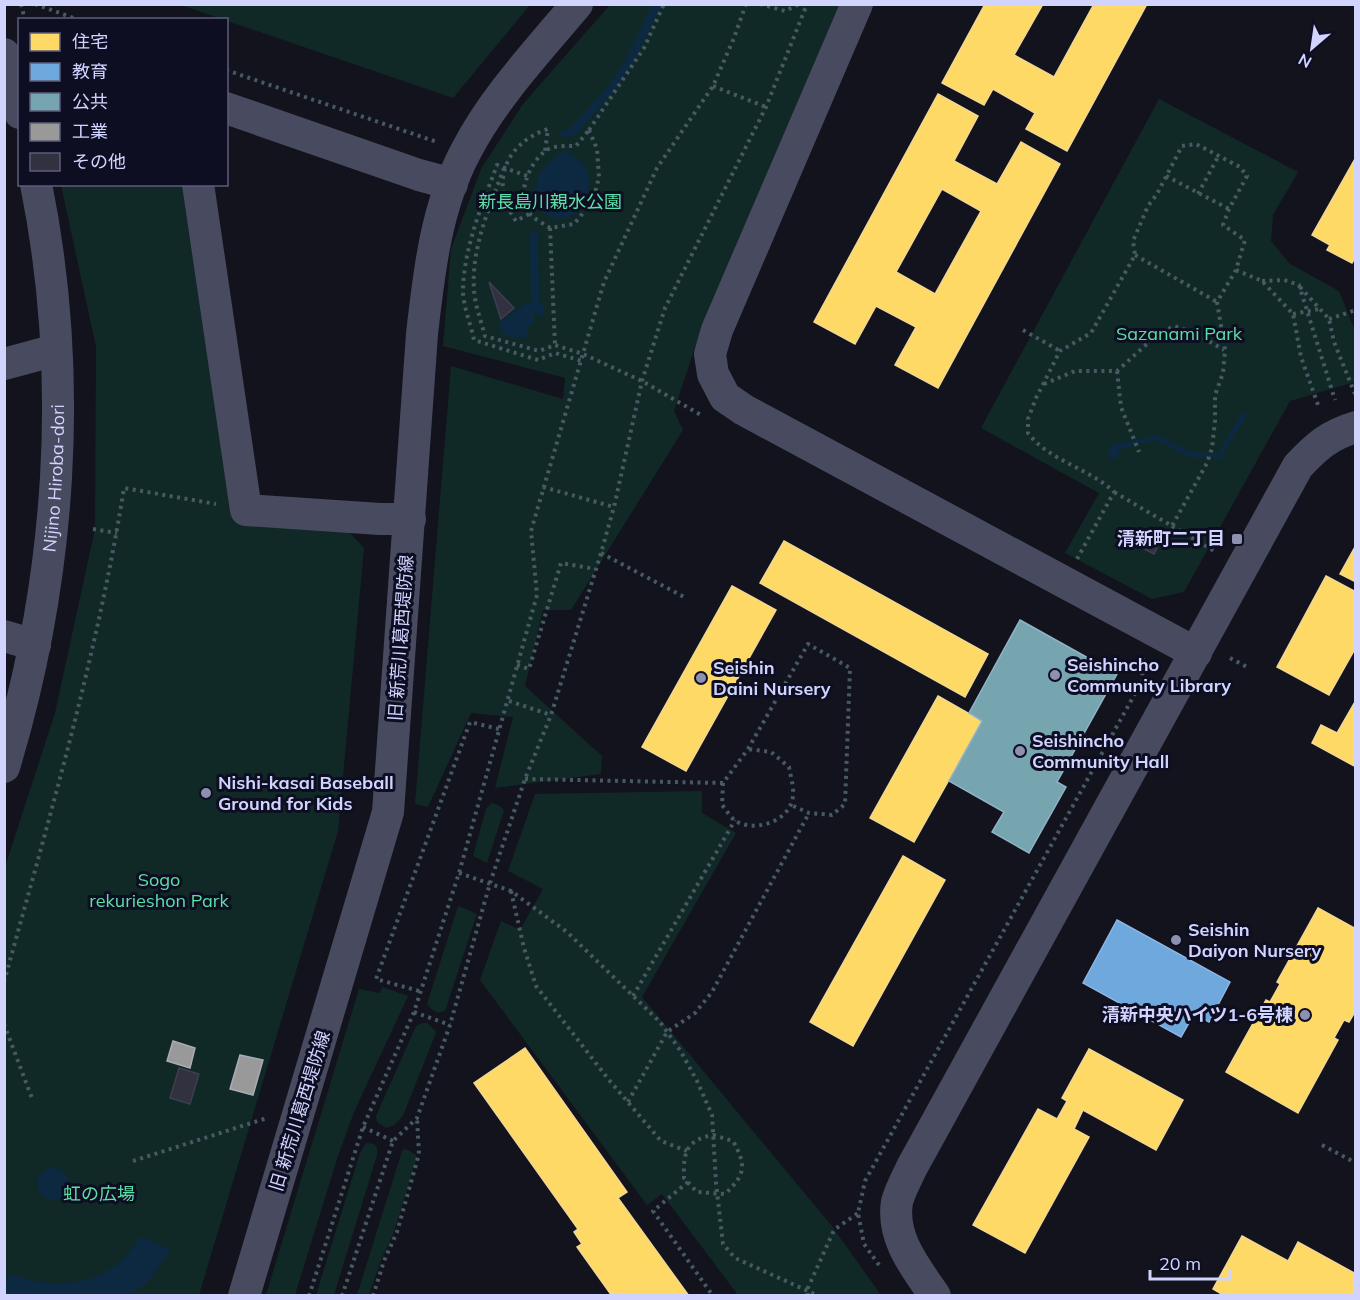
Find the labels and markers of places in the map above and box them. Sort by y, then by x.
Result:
place label: 清新町二丁目 [1117,527,1225,550]
marker: 清新町二丁目 [1230,532,1244,546]
place label: Seishincho Community Library [1067,653,1231,697]
place label: Seishin Daini Nursery [713,656,831,700]
marker: Seishincho Community Library [1048,668,1062,682]
marker: Seishin Daini Nursery [694,671,708,685]
place label: Seishincho Community Hall [1032,729,1169,773]
marker: Seishincho Community Hall [1013,744,1027,758]
place label: Nishi-kasai Baseball Ground for Kids [218,771,394,815]
marker: Nishi-kasai Baseball Ground for Kids [199,786,213,800]
place label: Seishin Daiyon Nursery [1188,918,1321,962]
marker: Seishin Daiyon Nursery [1169,933,1183,947]
place label: 清新中央ハイツ1-6号棟 [1102,1003,1293,1026]
marker: 清新中央ハイツ1-6号棟 [1298,1008,1312,1022]

